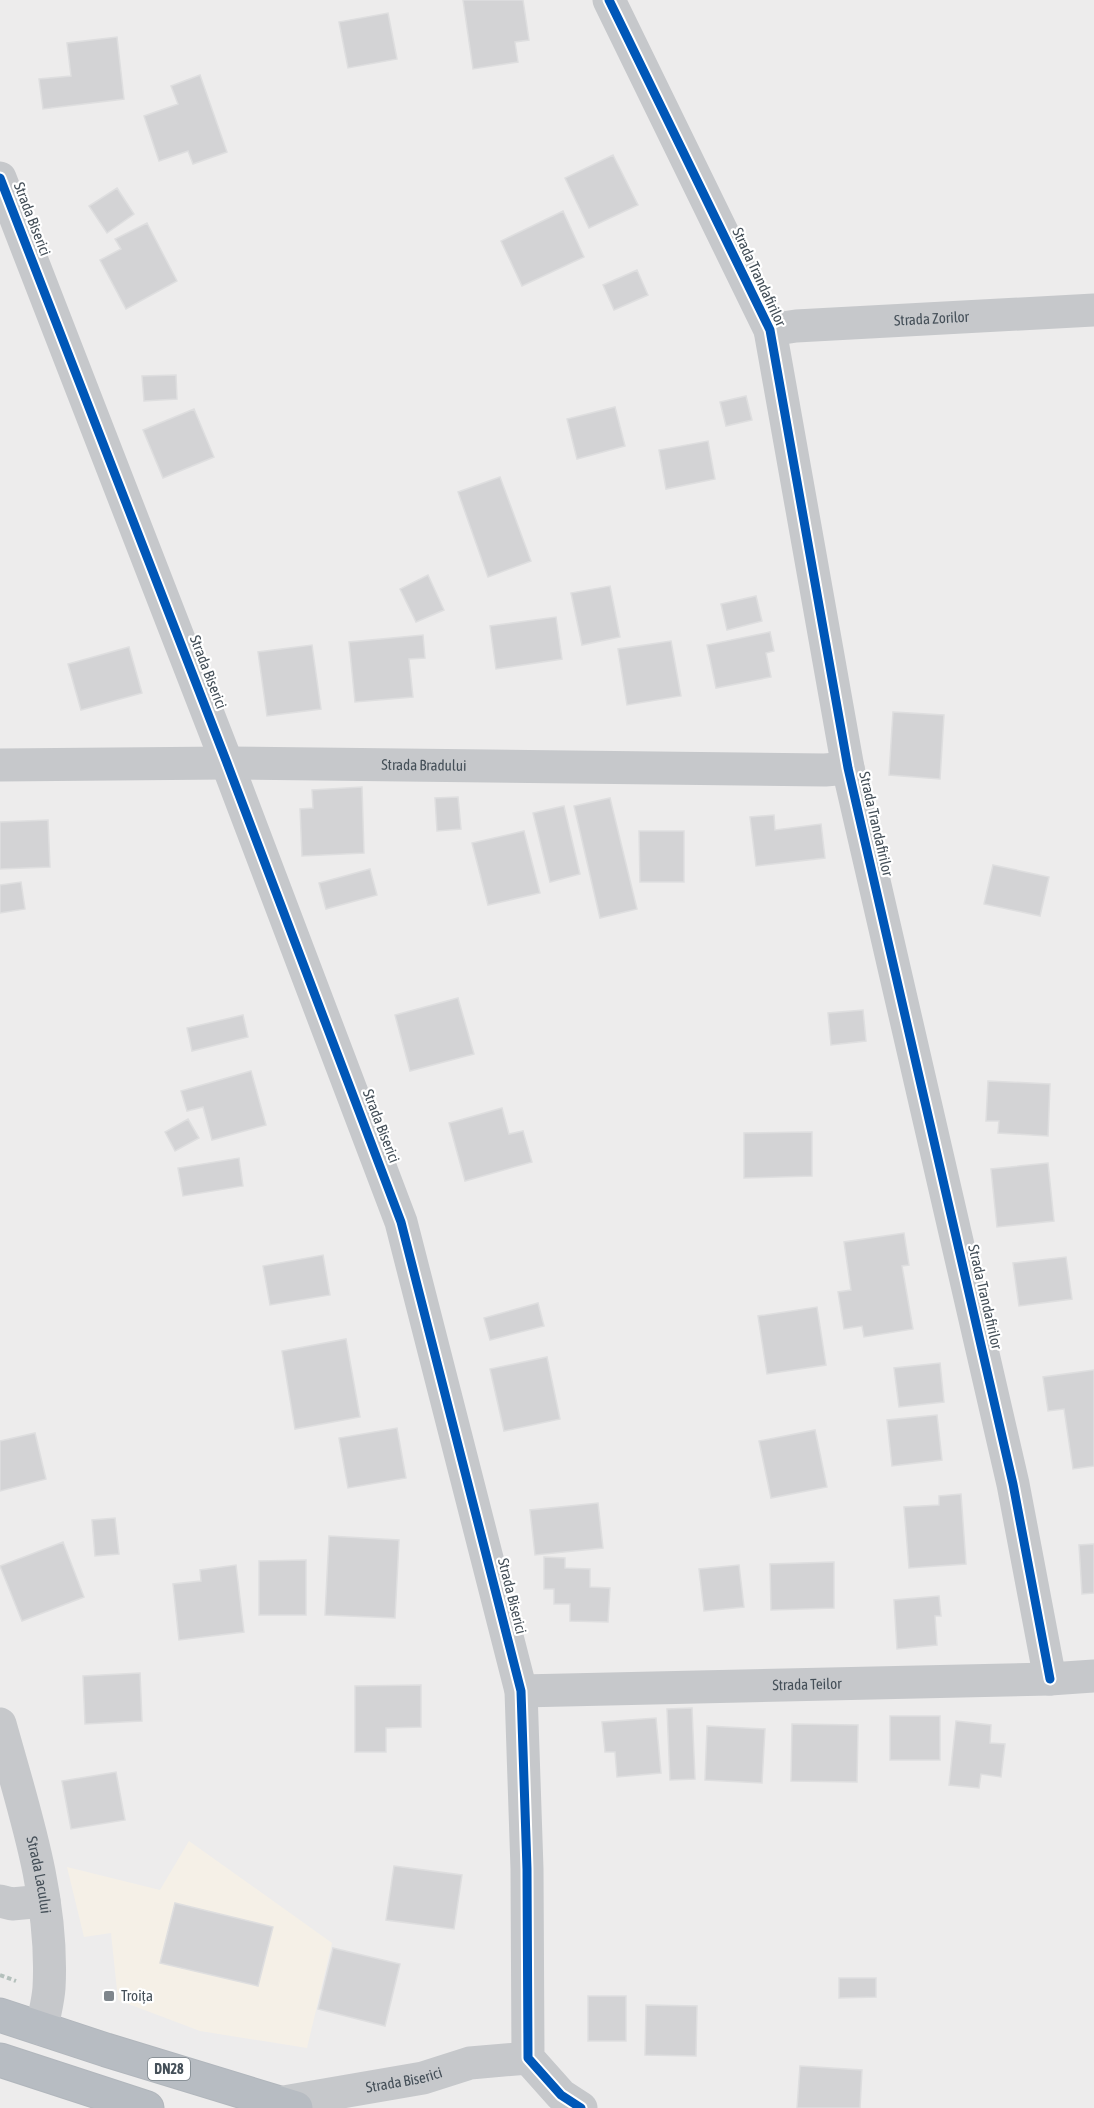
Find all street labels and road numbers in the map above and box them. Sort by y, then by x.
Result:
street label: Strada Biserici [11,180,54,258]
street label: Strada Trandafirilor [729,225,790,329]
street label: Strada Zorilor [894,308,970,329]
street label: Strada Biserici [187,633,230,711]
street label: Strada Bradului [381,756,467,774]
street label: Strada Trandafirilor [856,770,897,878]
street label: Strada Biserici [360,1087,403,1165]
street label: Strada Trandafirilor [965,1243,1006,1351]
street label: Strada Biserici [495,1556,530,1635]
street label: Strada Teilor [772,1675,842,1693]
street label: Strada Lacului [23,1835,55,1914]
road number: DN28 [148,2058,190,2080]
street label: Strada Biserici [364,2063,444,2096]

